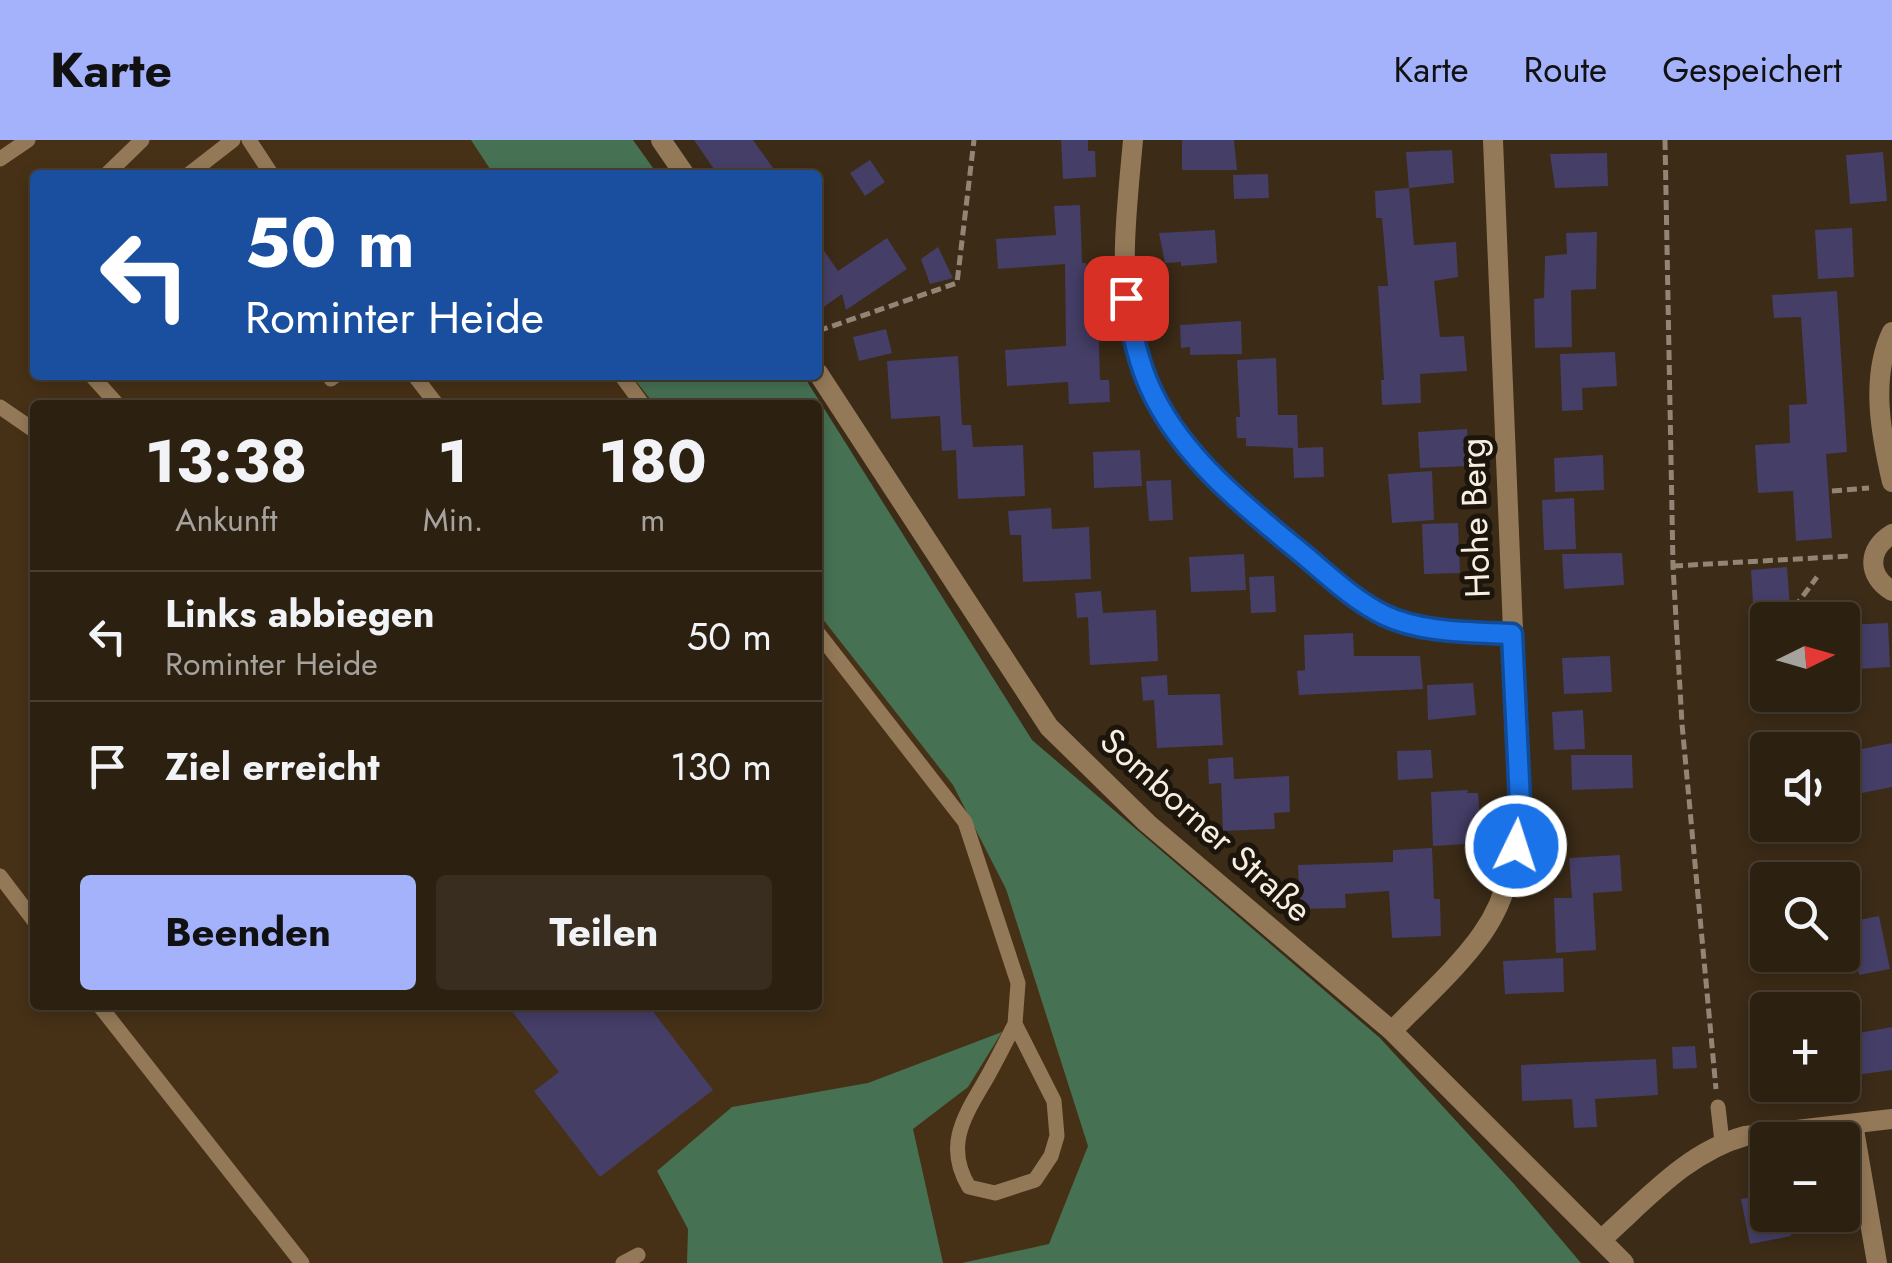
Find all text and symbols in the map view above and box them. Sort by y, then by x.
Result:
text: Karte [50,36,172,105]
text: Karte [1394,45,1469,95]
text: Route [1524,45,1607,95]
text: Gespeichert [1662,45,1842,95]
text: 50 m [245,192,415,293]
icon: left [80,210,210,340]
pin [1084,256,1169,341]
icon: arrive [1099,271,1154,326]
text: Rominter Heide [245,285,544,350]
text: 13:38 [145,418,307,505]
text: 1 [438,418,468,505]
text: 180 [599,418,707,505]
street label: Hohe Berg [1447,437,1503,599]
text: Ankunft [175,497,277,543]
text: Min. [423,497,483,543]
text: m [640,497,665,543]
text: Links abbiegen [165,586,435,641]
north arrow [1750,602,1860,712]
map controls [1750,602,1860,1232]
icon: left [80,609,135,664]
text: 50 m [687,609,772,664]
text: Rominter Heide [165,641,378,687]
street label: Somborner Straße [1089,716,1323,934]
button: sound [1750,732,1860,842]
icon: arrive [80,739,135,794]
text: Ziel erreicht [165,739,380,794]
text: 130 m [670,739,772,794]
position arrow [1464,794,1568,898]
button: search [1750,862,1860,972]
button: Beenden [80,875,416,990]
button: Teilen [436,875,772,990]
button: + [1750,992,1860,1102]
button: − [1750,1122,1860,1232]

